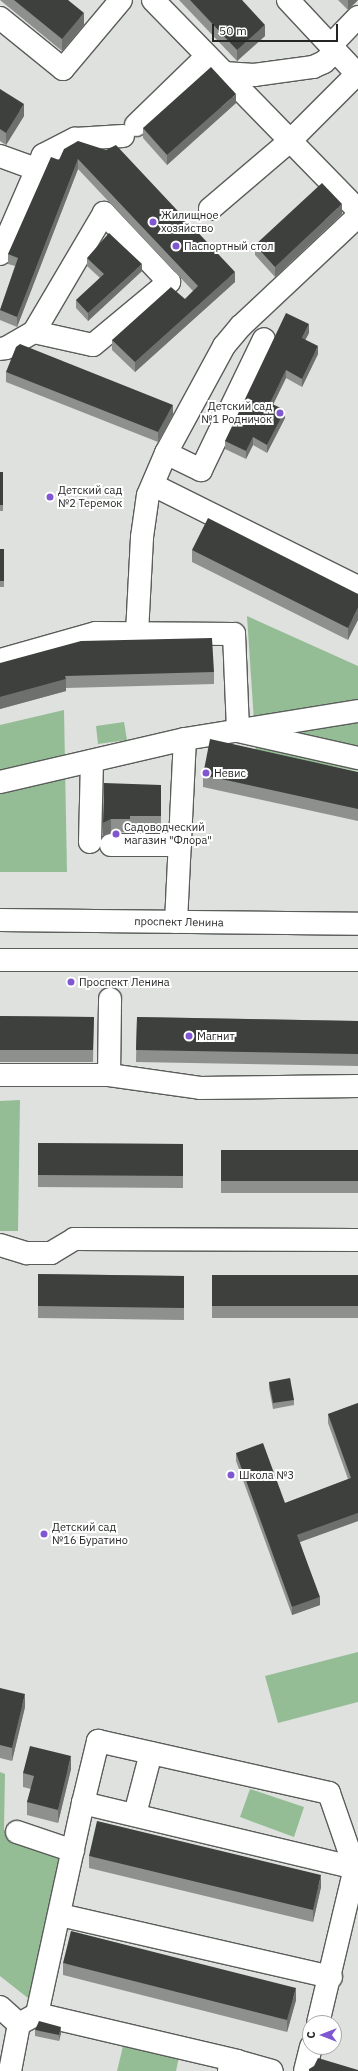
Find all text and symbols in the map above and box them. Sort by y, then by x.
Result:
scale bar [214,16,340,42]
text: 50 m [219,23,247,38]
place label: Жилищное хозяйство [161,209,219,235]
marker: Жилищное хозяйство [148,217,158,227]
place label: Паспортный стол [184,239,273,253]
marker: Паспортный стол [171,241,181,251]
place label: Детский сад №1 Родничок [201,400,272,426]
marker: Детский сад №1 Родничок [275,408,285,418]
place label: Детский сад №2 Теремок [58,484,122,510]
marker: Детский сад №2 Теремок [45,492,55,502]
place label: Невис [214,766,246,780]
marker: Невис [201,768,211,778]
place label: Садоводческий магазин "Флора" [124,821,212,847]
marker: Садоводческий магазин "Флора" [111,829,121,839]
street label: проспект Ленина [134,915,224,929]
place label: Проспект Ленина [79,975,170,989]
marker: Проспект Ленина [66,977,76,987]
place label: Магнит [197,1029,235,1043]
marker: Магнит [184,1031,194,1041]
place label: Школа №3 [239,1468,294,1482]
marker: Школа №3 [226,1470,236,1480]
place label: Детский сад №16 Буратино [52,1521,128,1547]
marker: Детский сад №16 Буратино [39,1529,49,1539]
north arrow [302,2015,342,2055]
text: С [304,2031,318,2039]

